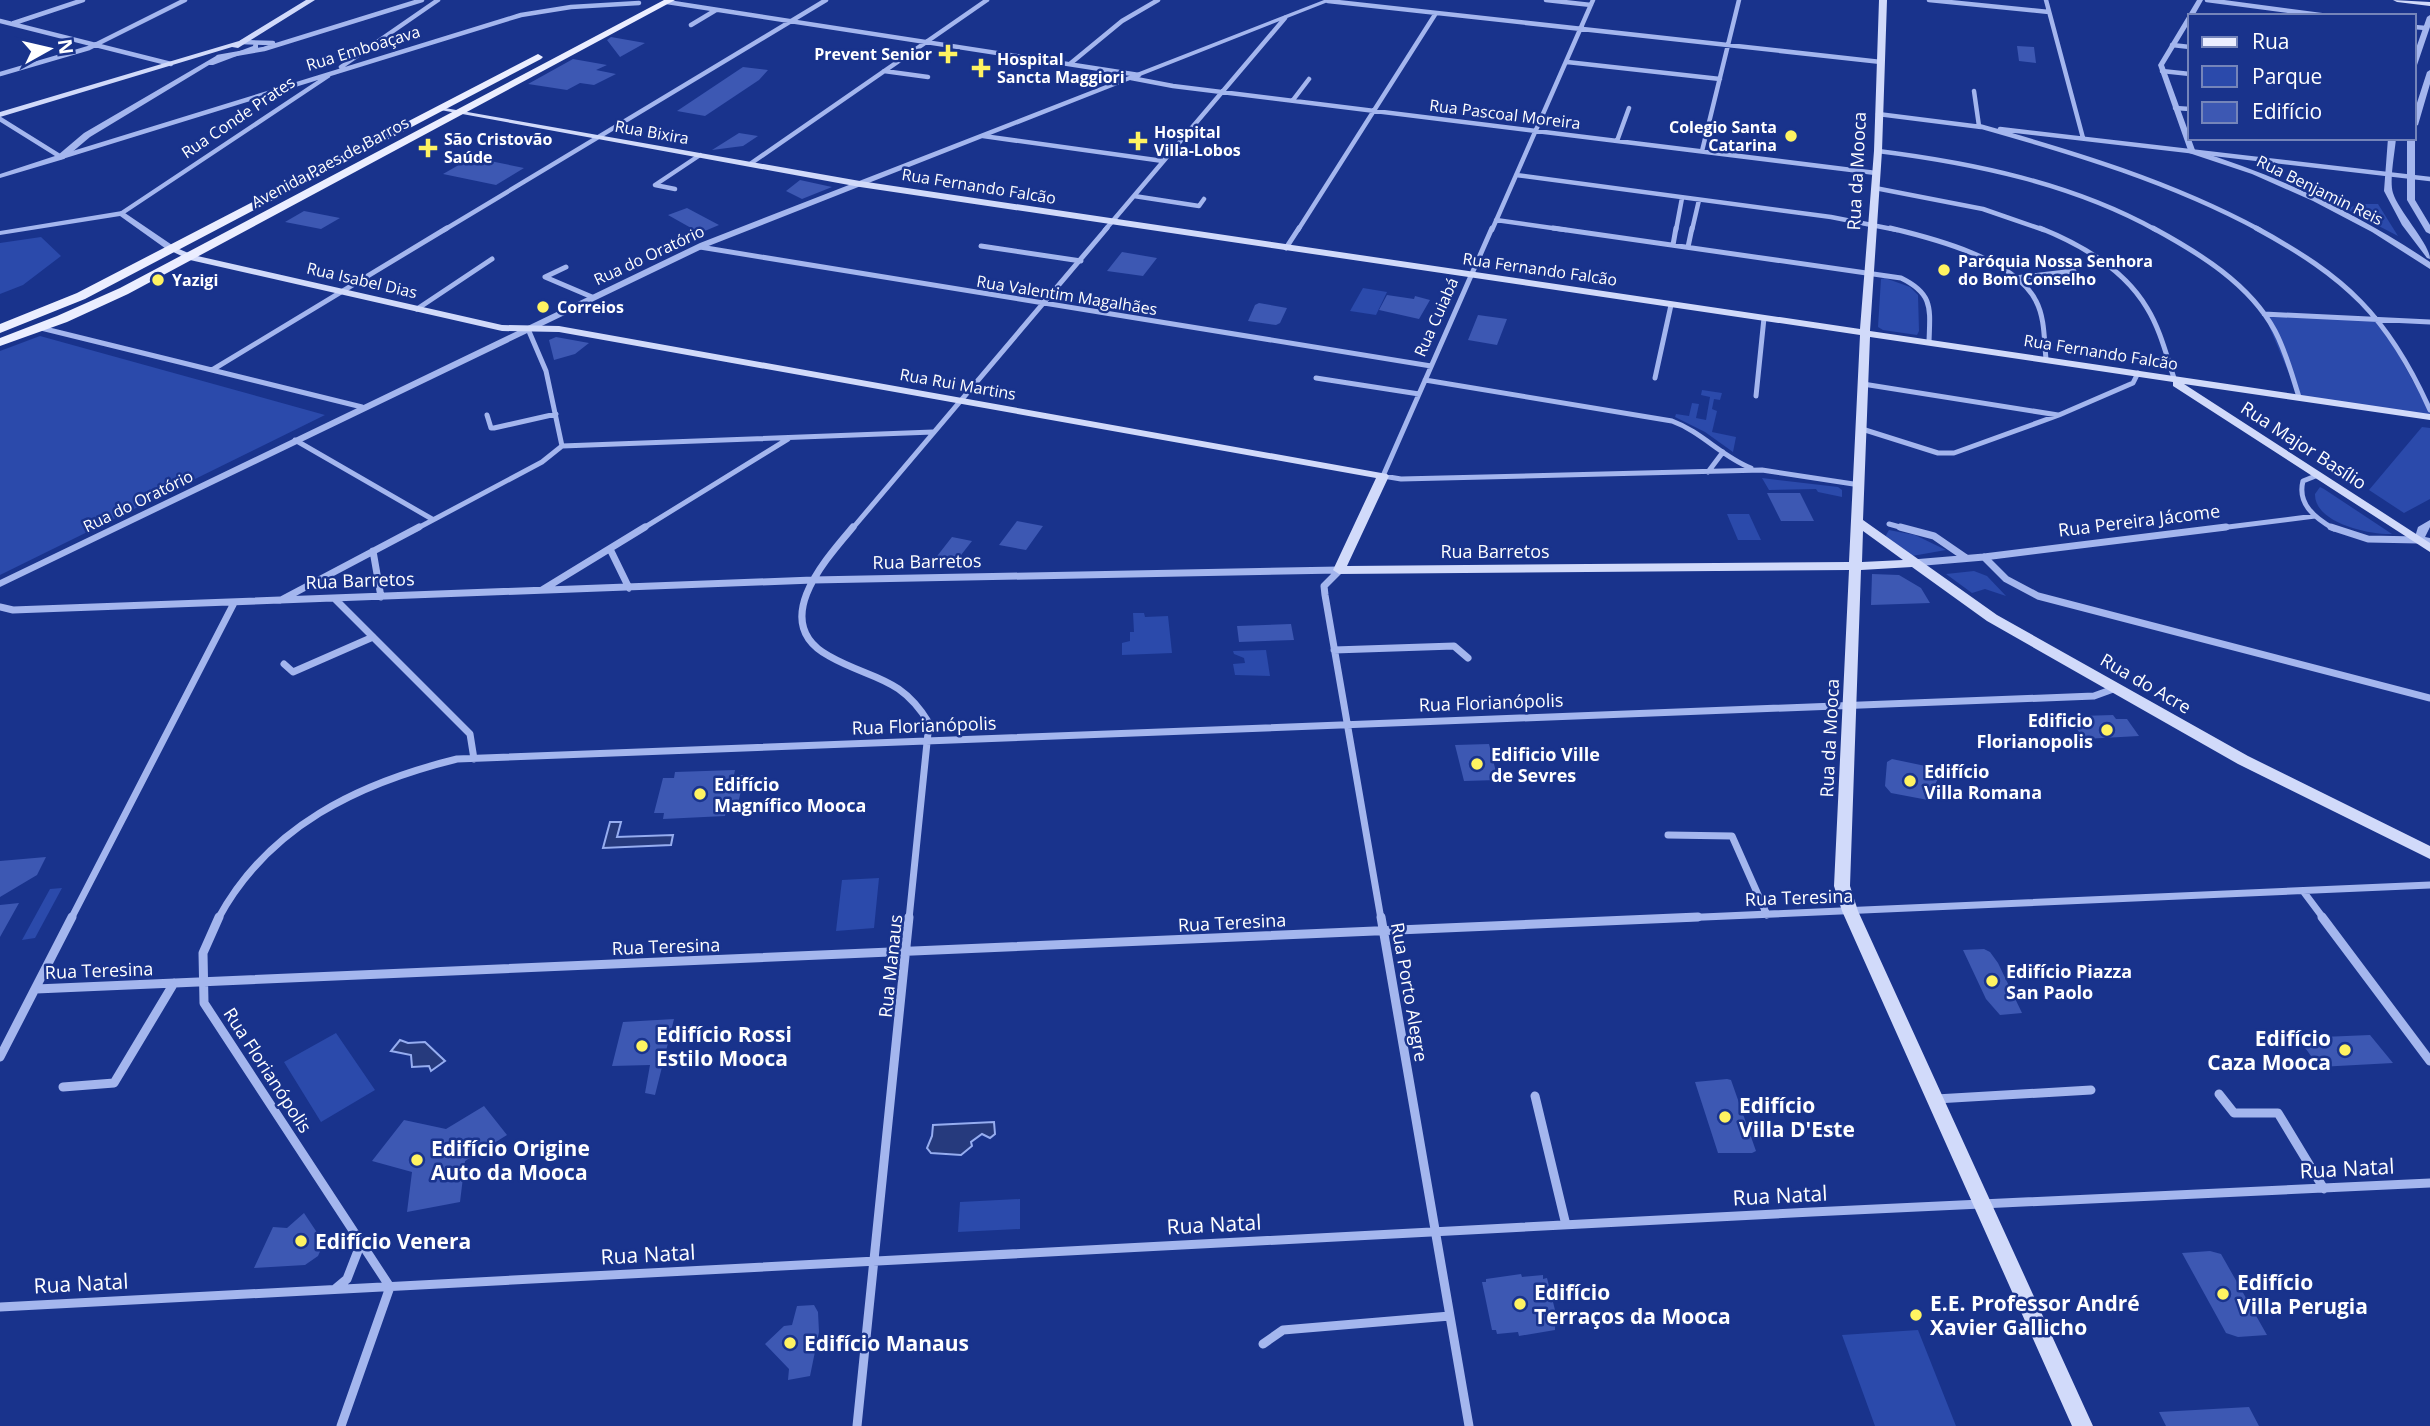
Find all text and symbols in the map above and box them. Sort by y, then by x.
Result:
north arrow [14,14,84,84]
legend [2188,14,2416,140]
street label: Rua Emboaçava [303,20,423,76]
text: Rua [2252,27,2290,55]
text: N [52,37,80,56]
place label: Prevent Senior [814,43,932,65]
marker: Prevent Senior [938,44,958,64]
place label: Hospital Sancta Maggiori [997,48,1125,88]
marker: Hospital Sancta Maggiori [971,58,991,78]
text: Parque [2252,62,2322,90]
street label: Rua Conde Prates [177,71,299,163]
street label: Rua Pascoal Moreira [1428,94,1582,134]
text: Edifício [2252,97,2322,125]
street label: Avenida Paes de Barros [247,111,413,213]
street label: Rua da Mooca [1841,111,1871,231]
street label: Rua Bixira [613,115,691,149]
place label: Colegio Santa Catarina [1669,116,1777,156]
place label: Hospital Villa-Lobos [1154,121,1241,161]
place label: São Cristovão Saúde [444,128,552,168]
marker: Colegio Santa Catarina [1783,128,1799,144]
marker: Hospital Villa-Lobos [1128,131,1148,151]
marker: São Cristovão Saúde [418,138,438,158]
street label: Rua Benjamin Reis [2253,150,2387,230]
street label: Rua Fernando Falcão [900,163,1058,209]
street label: Rua do Oratório [590,220,708,290]
street label: Rua Fernando Falcão [1461,247,1619,291]
place label: Paróquia Nossa Senhora do Bom Conselho [1958,250,2153,290]
street label: Rua Isabel Dias [305,257,419,303]
marker: Paróquia Nossa Senhora do Bom Conselho [1936,262,1952,278]
place label: Yazigi [172,269,218,291]
street label: Rua Valentim Magalhães [975,270,1159,320]
marker: Yazigi [150,272,166,288]
street label: Rua Cuiabá [1409,274,1463,360]
place label: Correios [557,296,624,318]
marker: Correios [535,299,551,315]
street label: Rua Fernando Falcão [2022,329,2180,375]
street label: Rua Rui Martins [898,363,1018,405]
street label: Rua Major Basílio [2237,395,2371,495]
street label: Rua do Oratório [79,465,197,537]
street label: Rua Pereira Jácome [2057,498,2221,542]
street label: Rua Barretos [1440,539,1550,563]
street label: Rua Barretos [872,548,982,574]
street label: Rua Barretos [305,566,415,594]
street label: Rua do Acre [2096,647,2196,719]
street label: Rua da Mooca [1814,678,1844,798]
street label: Rua Florianópolis [1418,687,1564,717]
place label: Edificio Florianopolis [1977,708,2093,753]
street label: Rua Florianópolis [851,710,997,740]
marker: Edificio Florianopolis [2099,722,2115,738]
place label: Edificio Ville de Sevres [1491,742,1600,787]
marker: Edificio Ville de Sevres [1469,756,1485,772]
place label: Edifício Villa Romana [1924,759,2042,804]
place label: Edifício Magnífico Mooca [714,772,866,817]
marker: Edifício Villa Romana [1902,773,1918,789]
marker: Edifício Magnífico Mooca [692,786,708,802]
street label: Rua Teresina [1744,883,1854,911]
street label: Rua Teresina [1177,907,1287,937]
street label: Rua Manaus [873,913,907,1019]
street label: Rua Porto Alegre [1386,920,1434,1064]
street label: Rua Teresina [611,932,721,960]
street label: Rua Teresina [44,956,154,984]
place label: Edifício Piazza San Paolo [2006,959,2132,1004]
marker: Edifício Piazza San Paolo [1984,973,2000,989]
street label: Rua Florianópolis [219,1003,317,1137]
place label: Edifício Rossi Estilo Mooca [656,1020,792,1072]
place label: Edifício Caza Mooca [2207,1024,2331,1076]
marker: Edifício Rossi Estilo Mooca [634,1038,650,1054]
marker: Edifício Caza Mooca [2337,1042,2353,1058]
place label: Edifício Villa D'Este [1739,1091,1855,1143]
marker: Edifício Villa D'Este [1717,1109,1733,1125]
place label: Edifício Origine Auto da Mooca [431,1134,590,1186]
marker: Edifício Origine Auto da Mooca [409,1152,425,1168]
street label: Rua Natal [2299,1152,2395,1184]
street label: Rua Natal [1732,1179,1828,1211]
street label: Rua Natal [1166,1208,1262,1240]
place label: Edifício Venera [315,1227,471,1255]
marker: Edifício Venera [293,1233,309,1249]
street label: Rua Natal [600,1238,696,1270]
street label: Rua Natal [33,1267,129,1299]
place label: Edifício Villa Perugia [2237,1268,2368,1320]
place label: Edifício Terraços da Mooca [1534,1278,1731,1330]
marker: Edifício Villa Perugia [2215,1286,2231,1302]
place label: E.E. Professor André Xavier Gallicho [1930,1289,2140,1341]
marker: Edifício Terraços da Mooca [1512,1296,1528,1312]
marker: E.E. Professor André Xavier Gallicho [1908,1307,1924,1323]
place label: Edifício Manaus [804,1329,969,1357]
marker: Edifício Manaus [782,1335,798,1351]

